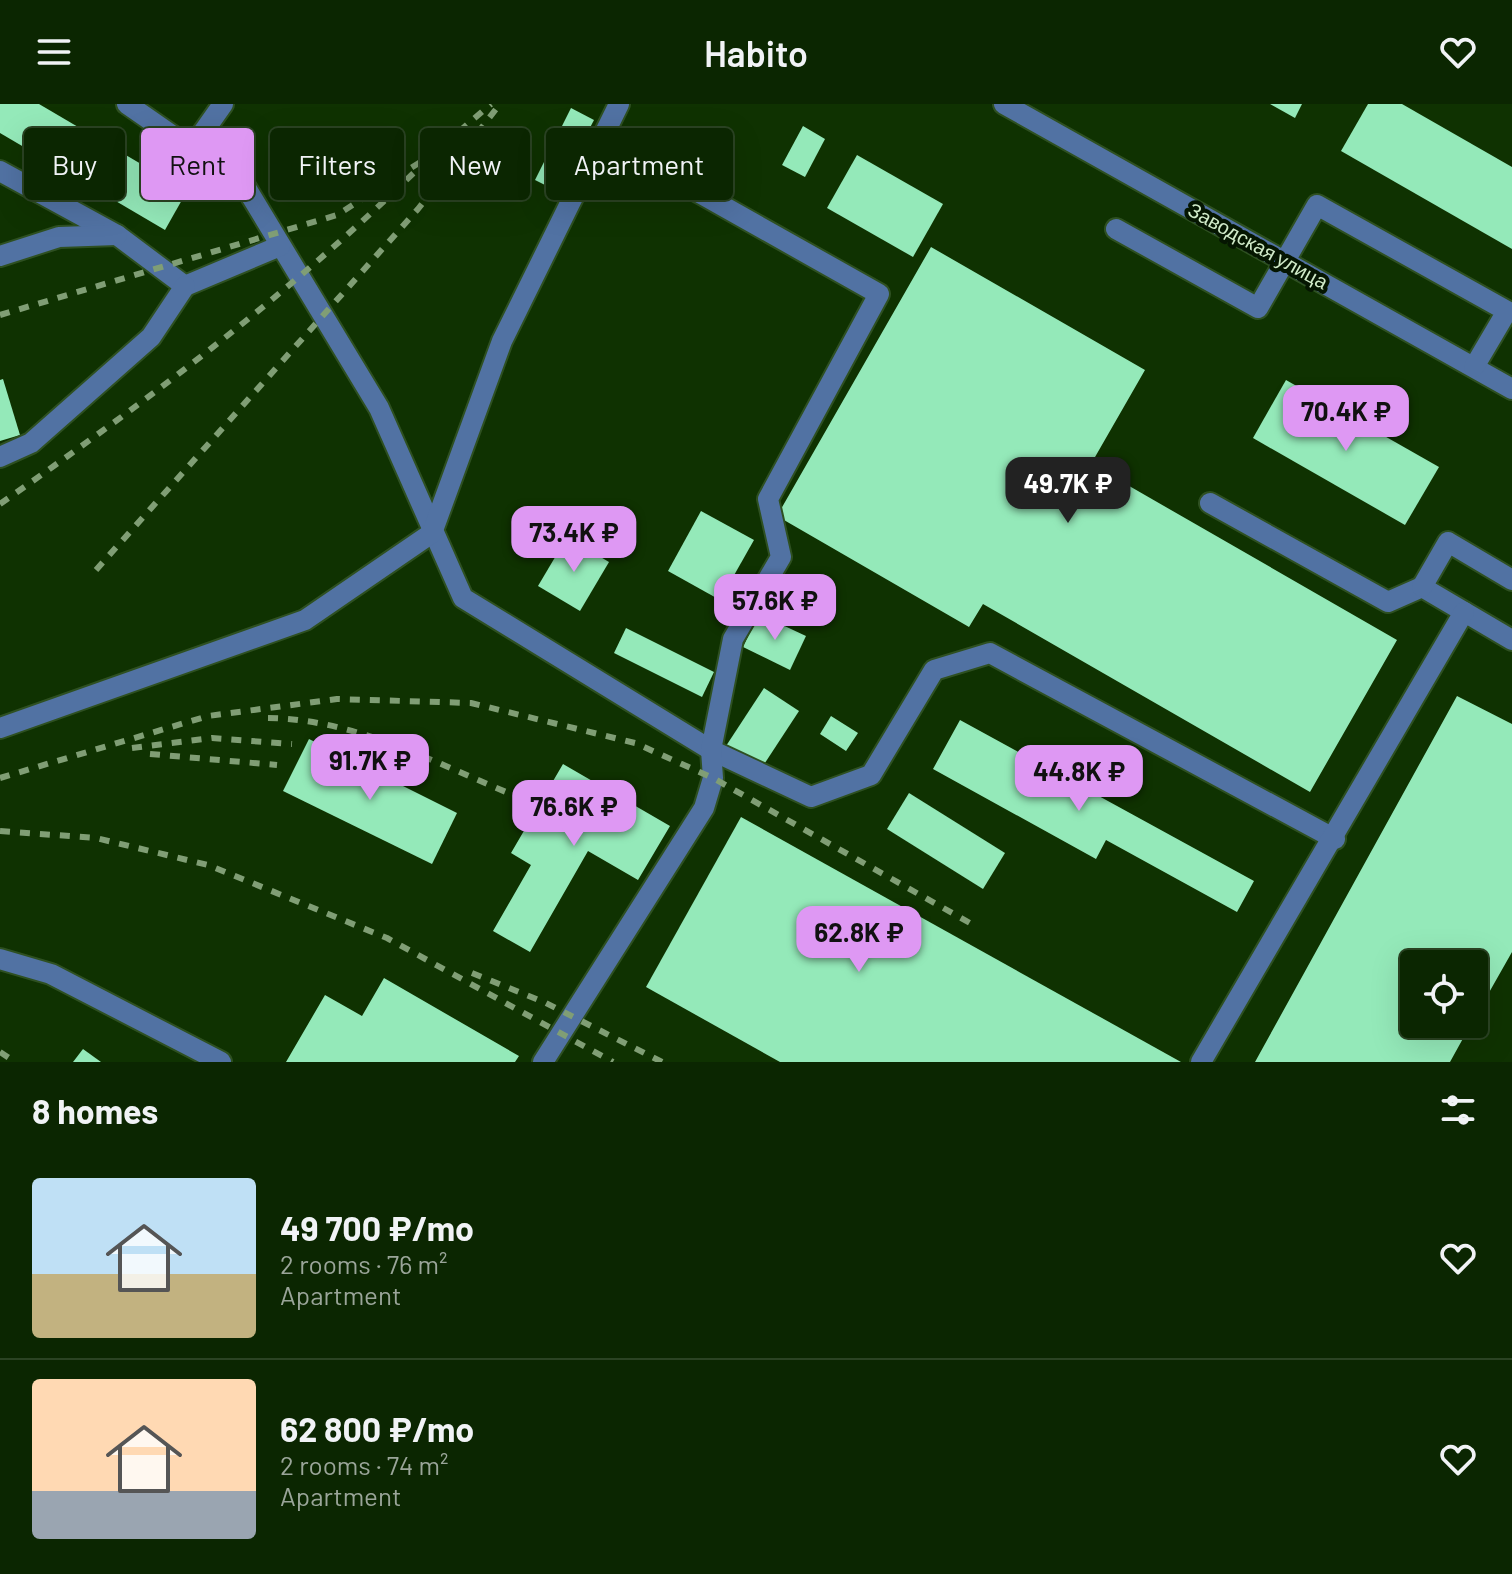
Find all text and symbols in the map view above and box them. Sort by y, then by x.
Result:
icon: menu [32,30,76,74]
icon: heart [1436,30,1480,74]
text: Habito [704,31,808,74]
chip: Buy [24,128,125,200]
chip: Rent [141,128,254,200]
chip: Filters [270,128,404,200]
chip: New [420,128,530,200]
chip: Apartment [546,128,733,200]
street label: Заводская улица [1184,197,1333,294]
pin: 70.4K ₽ [1272,385,1420,453]
text: 70.4K ₽ [1301,395,1391,426]
pin: 49.7K ₽ [994,457,1142,525]
text: 49.7K ₽ [1023,467,1113,498]
pin: 73.4K ₽ [500,506,648,574]
text: 73.4K ₽ [529,516,619,547]
pin: 57.6K ₽ [701,574,849,642]
text: 57.6K ₽ [732,584,818,615]
pin: 91.7K ₽ [296,734,444,802]
text: 91.7K ₽ [329,744,411,775]
pin: 44.8K ₽ [1005,745,1153,813]
text: 44.8K ₽ [1033,755,1125,786]
pin: 76.6K ₽ [500,780,648,848]
text: 76.6K ₽ [530,790,618,821]
pin: 62.8K ₽ [785,906,933,974]
text: 62.8K ₽ [814,916,904,947]
map controls [1400,950,1488,1038]
button: locate [1400,950,1488,1038]
icon: filters [1436,1088,1480,1132]
text: 8 homes [32,1090,158,1131]
text: 49 700 ₽/mo [280,1207,474,1248]
icon: home [96,1210,192,1306]
icon: heart [1436,1236,1480,1280]
text: 2 rooms · 76 m² [280,1248,448,1279]
text: Apartment [280,1279,401,1310]
text: 62 800 ₽/mo [280,1408,474,1449]
icon: home [96,1411,192,1507]
icon: heart [1436,1437,1480,1481]
text: 2 rooms · 74 m² [280,1449,448,1480]
text: Apartment [280,1480,401,1511]

